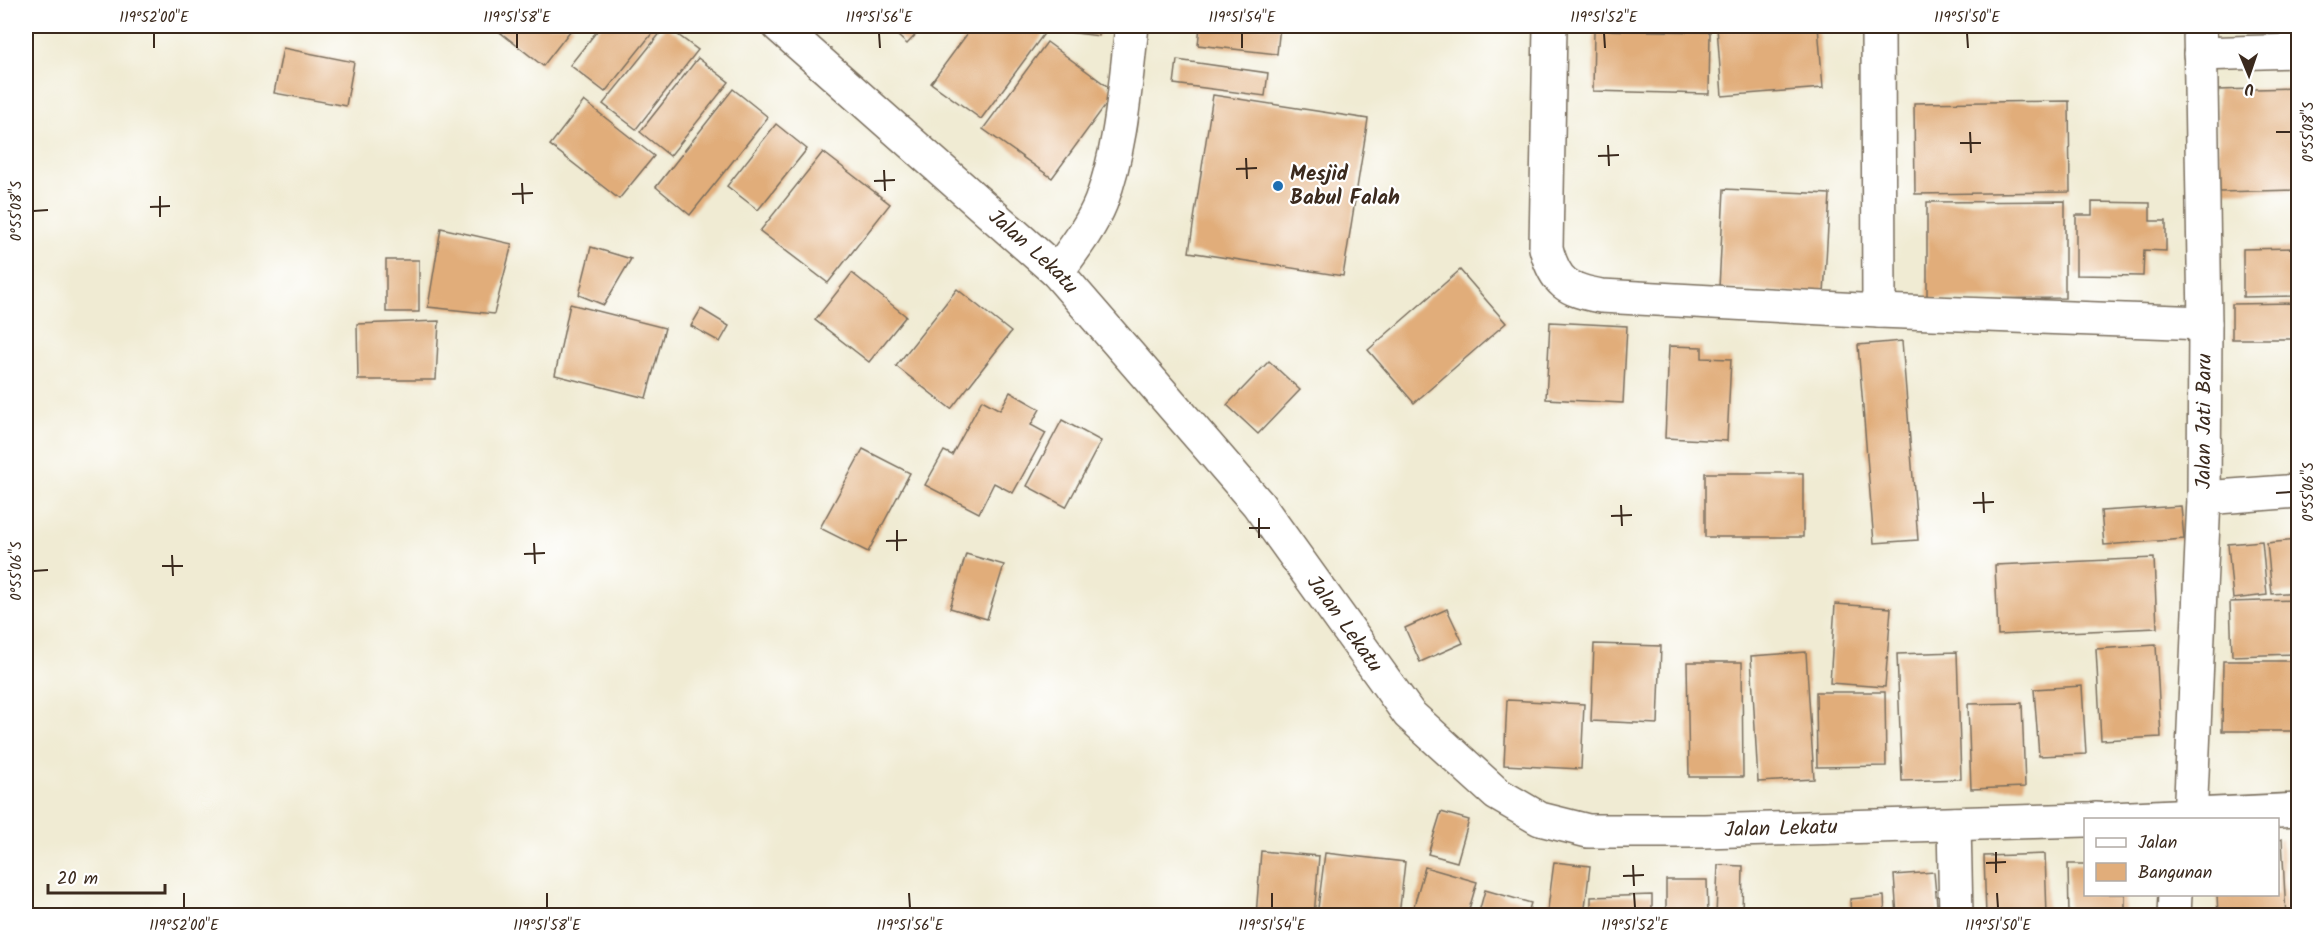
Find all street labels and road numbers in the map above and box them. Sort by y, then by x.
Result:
street label: Jalan Lekatu [980,201,1086,302]
street label: Jalan Jati Baru [2188,353,2221,489]
street label: Jalan Lekatu [1298,568,1391,680]
street label: Jalan Lekatu [1724,811,1838,847]

